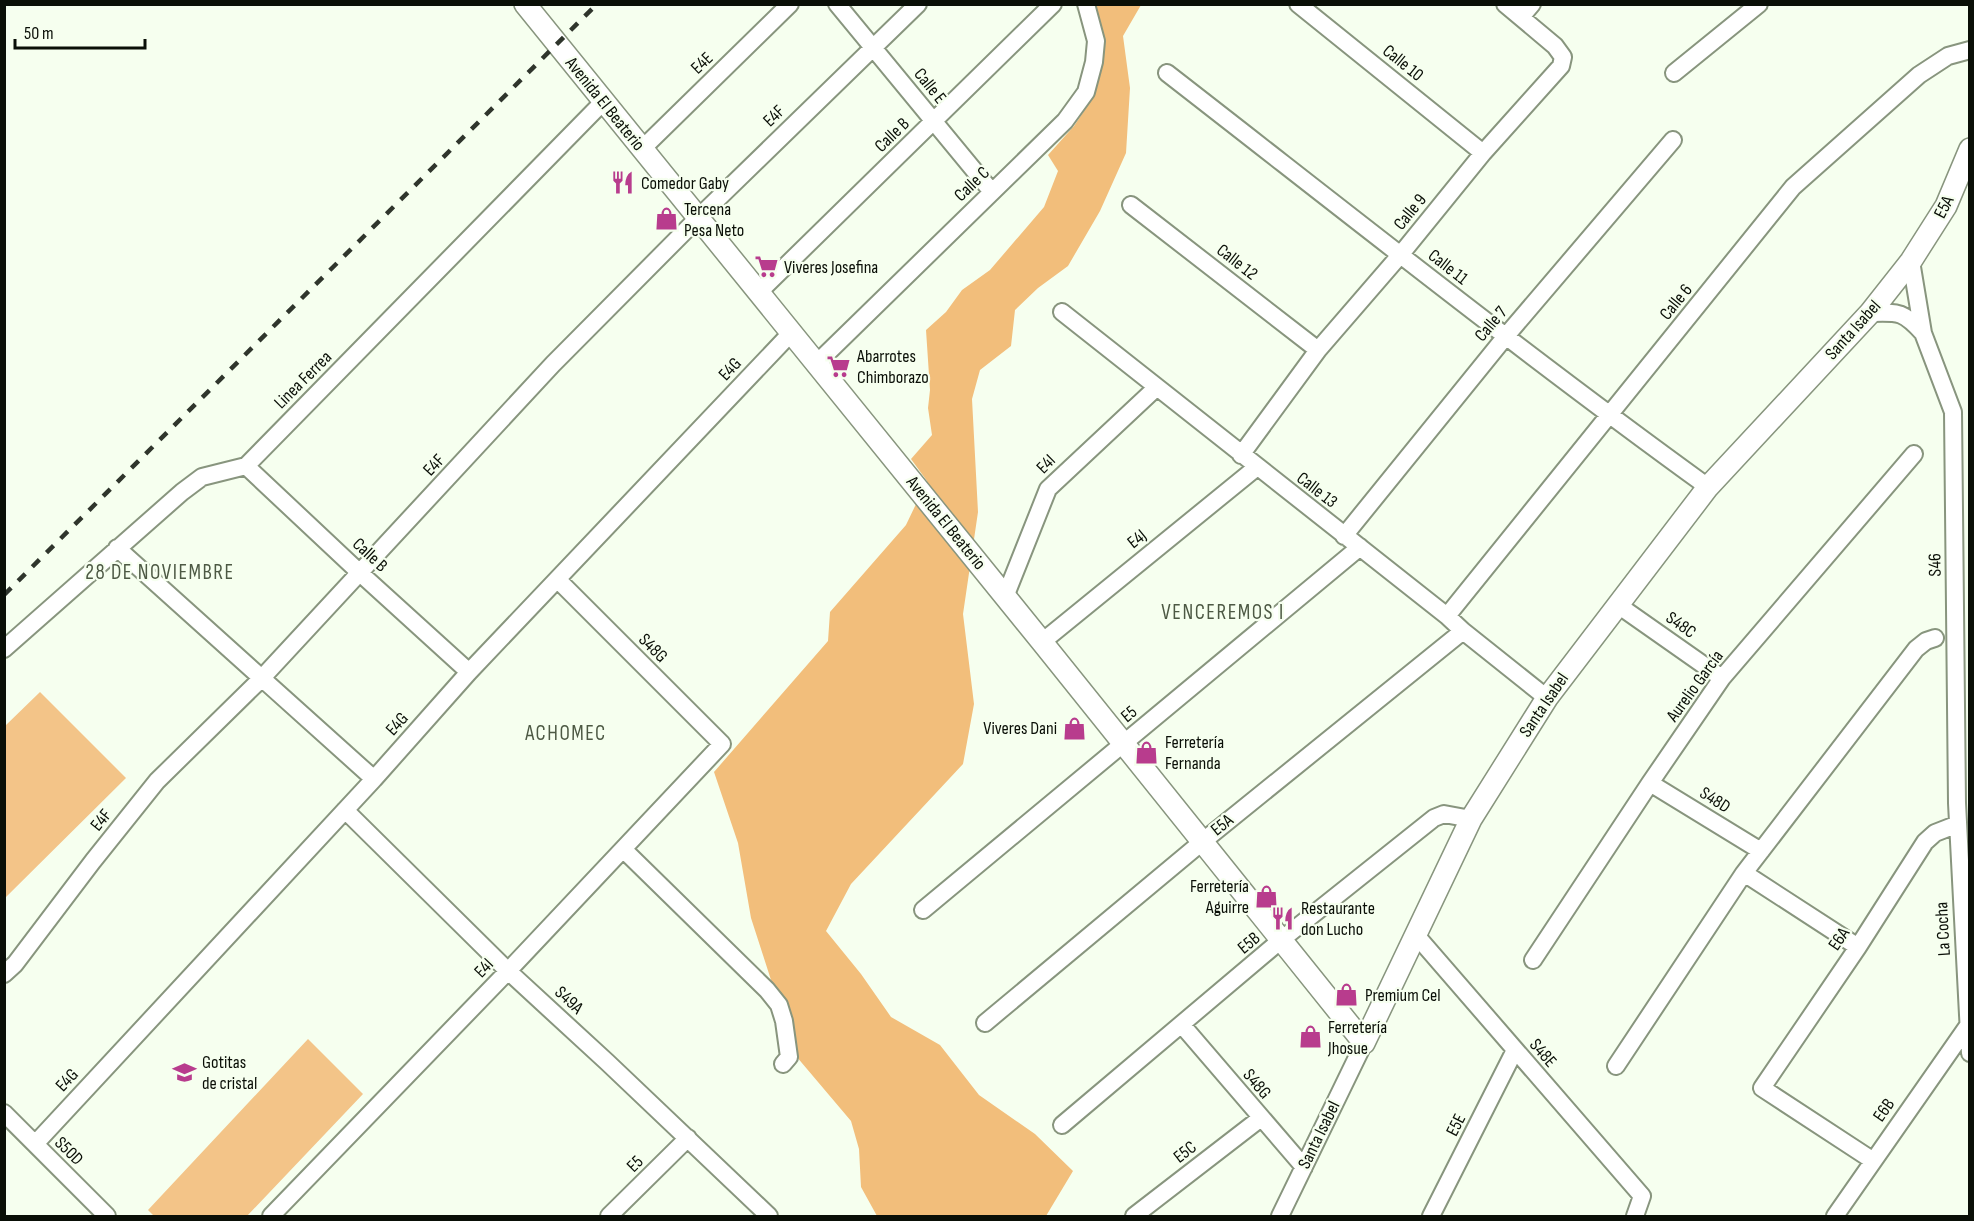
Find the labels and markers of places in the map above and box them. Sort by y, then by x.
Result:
restaurant icon: Comedor Gaby [610,170,636,196]
place label: Comedor Gaby [641,173,729,194]
place label: Tercena Pesa Neto [684,199,744,241]
shop icon: Tercena Pesa Neto [653,206,679,232]
supermarket icon: Viveres Josefina [753,254,779,280]
place label: Viveres Josefina [784,257,878,278]
place label: Abarrotes Chimborazo [856,346,929,388]
supermarket icon: Abarrotes Chimborazo [826,353,852,379]
shop icon: Viveres Dani [1062,715,1088,741]
place label: Viveres Dani [983,718,1057,739]
place label: Ferretería Fernanda [1165,732,1224,774]
shop icon: Ferretería Fernanda [1134,739,1160,765]
place label: Ferretería Aguirre [1190,876,1249,918]
shop icon: Ferretería Aguirre [1254,883,1280,909]
place label: Restaurante don Lucho [1301,898,1375,940]
restaurant icon: Restaurante don Lucho [1270,905,1296,931]
shop icon: Premium Cel [1334,982,1360,1008]
place label: Premium Cel [1365,985,1441,1006]
place label: Ferretería Jhosue [1327,1017,1387,1059]
shop icon: Ferretería Jhosue [1297,1024,1323,1050]
place label: Gotitas de cristal [202,1052,257,1094]
school or university icon: Gotitas de cristal [171,1059,197,1085]

